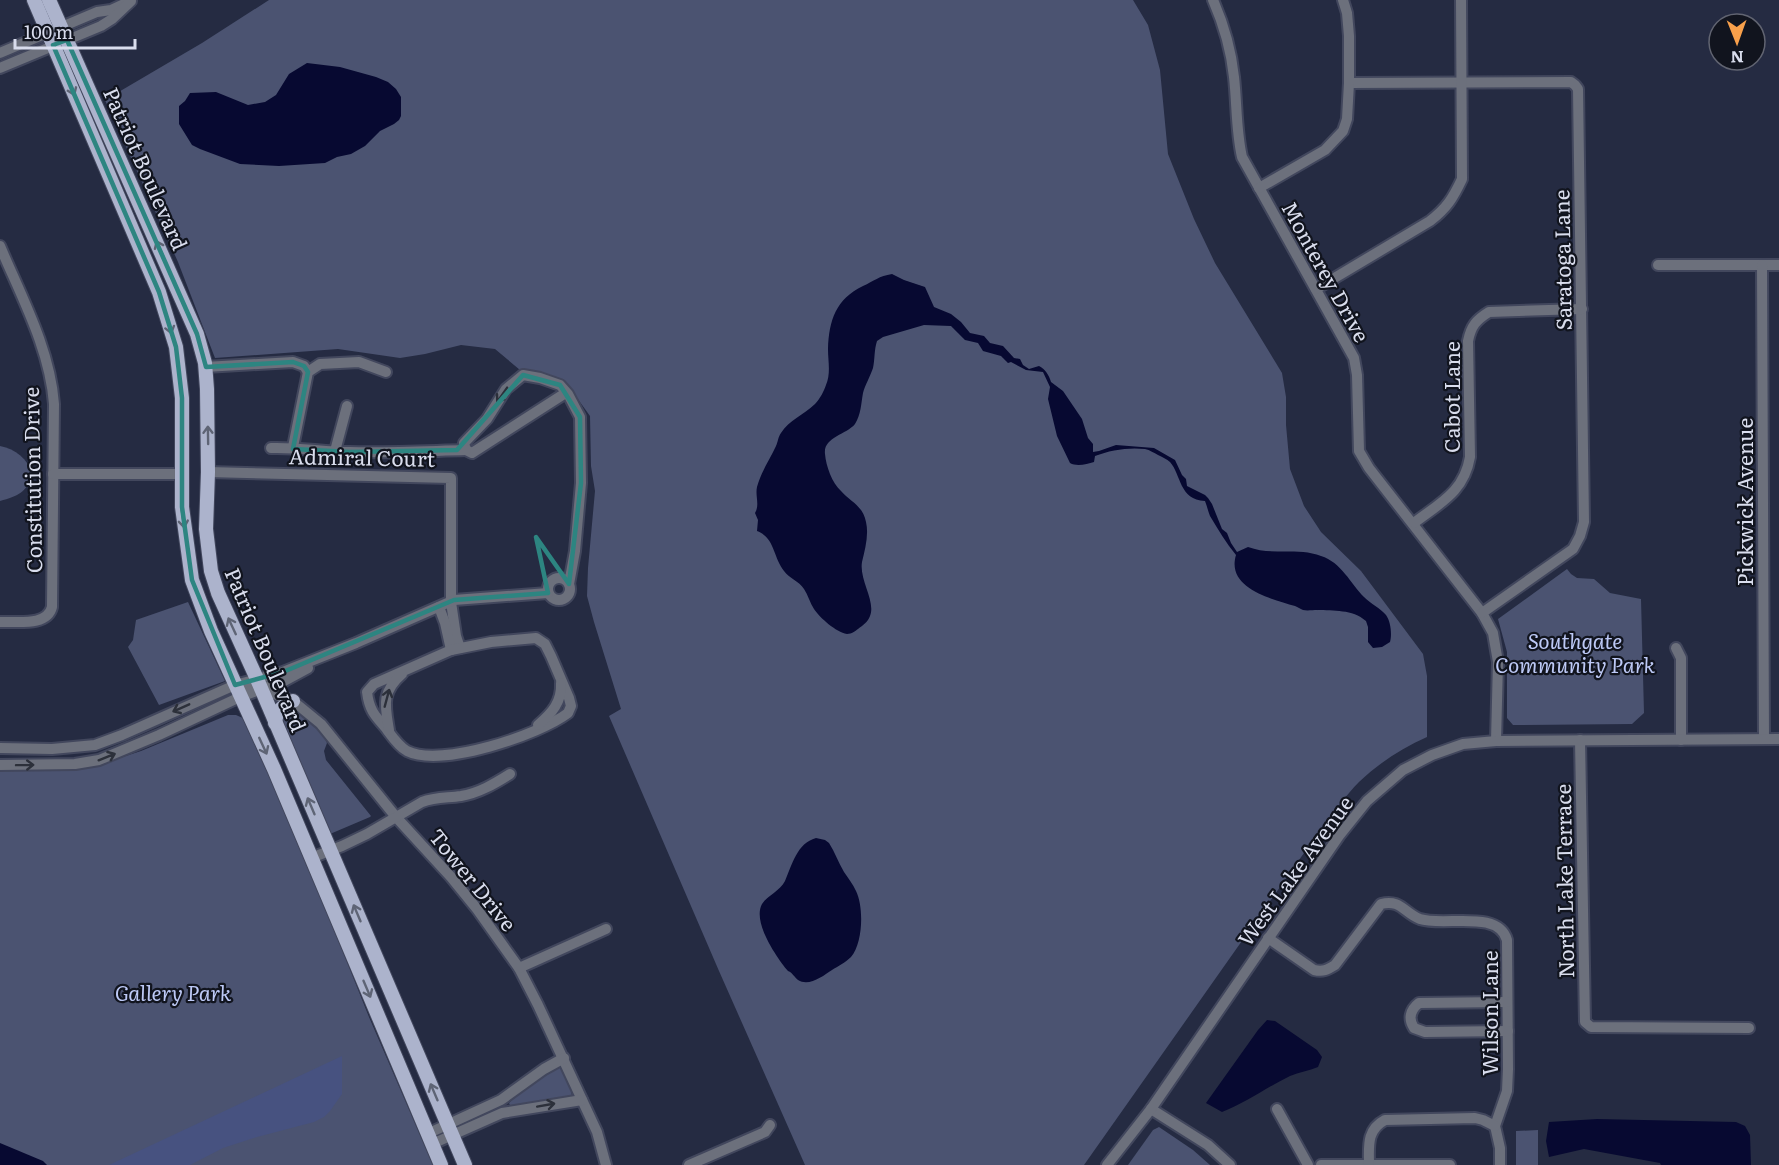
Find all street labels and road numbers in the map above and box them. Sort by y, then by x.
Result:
street label: Patriot Boulevard [97,82,197,255]
street label: Saratoga Lane [1544,189,1578,331]
street label: Monterey Drive [1275,195,1379,347]
street label: Cabot Lane [1435,341,1466,453]
street label: Constitution Drive [14,386,48,573]
street label: Pickwick Avenue [1728,418,1759,586]
street label: Admiral Court [288,439,436,473]
street label: Patriot Boulevard [218,562,316,736]
street label: North Lake Terrace [1546,783,1580,979]
street label: West Lake Avenue [1229,788,1359,952]
street label: Tower Drive [423,821,525,937]
street label: Wilson Lane [1473,950,1504,1076]

